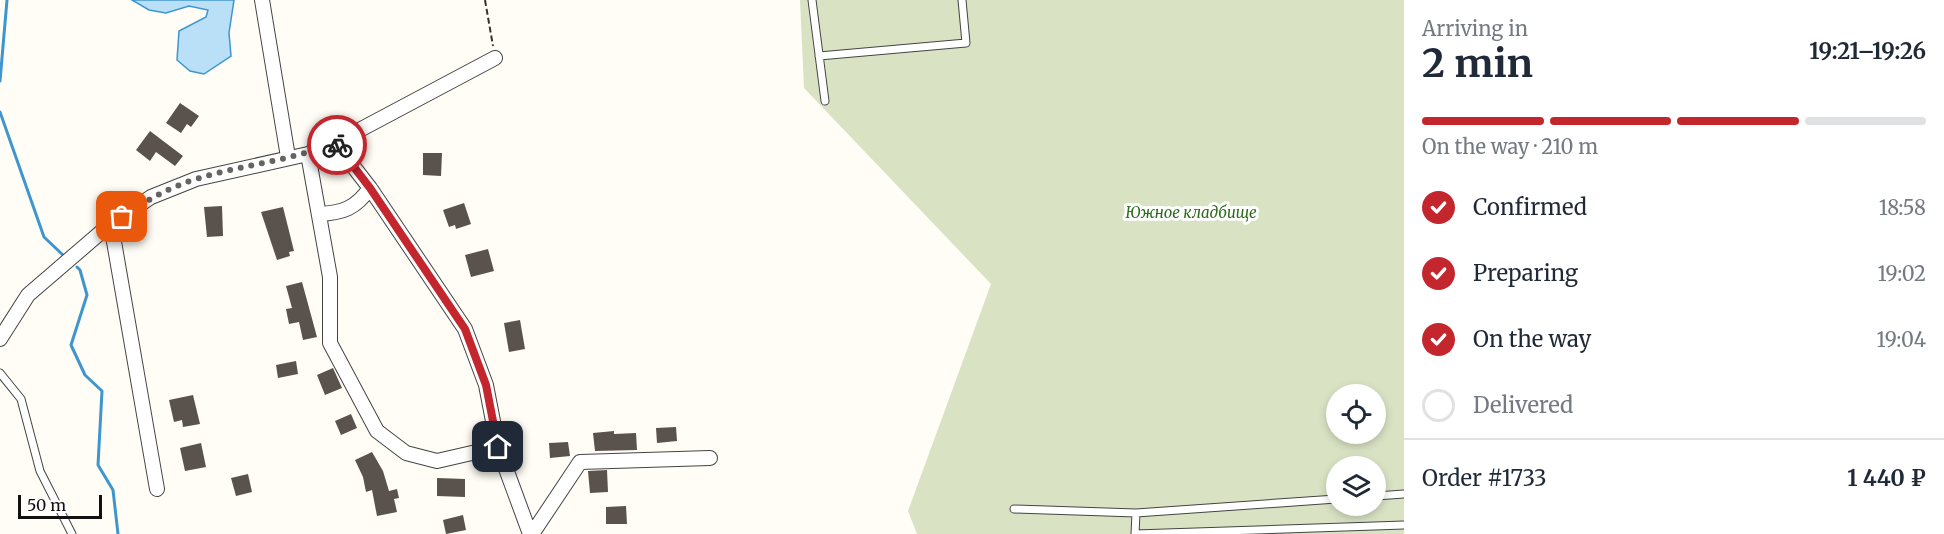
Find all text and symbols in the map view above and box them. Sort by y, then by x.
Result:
text: Arriving in [1422,16,1528,41]
text: 19:21–19:26 [1809,37,1926,65]
text: 2 min [1422,39,1533,88]
courier [307,115,367,175]
icon: bike [321,129,354,162]
text: On the way · 210 m [1422,134,1598,159]
pin [96,191,147,242]
icon: check [1422,191,1455,224]
text: Confirmed [1473,193,1587,221]
text: 18:58 [1879,195,1926,220]
icon: bag [105,200,138,233]
park label: Южное кладбище [1125,203,1257,222]
icon: check [1422,257,1455,290]
text: Preparing [1473,259,1578,287]
text: 19:02 [1877,261,1926,286]
icon: check [1422,323,1455,356]
text: On the way [1473,325,1591,353]
text: 19:04 [1877,327,1926,352]
map controls [1326,384,1386,516]
button: locate [1326,384,1386,444]
text: Delivered [1473,391,1573,419]
pin [472,421,523,472]
icon: home [481,430,514,463]
button: layers [1326,456,1386,516]
text: Order #1733 [1422,464,1547,492]
text: 1 440 ₽ [1847,464,1926,492]
scale bar [18,492,102,520]
text: 50 m [27,495,66,515]

